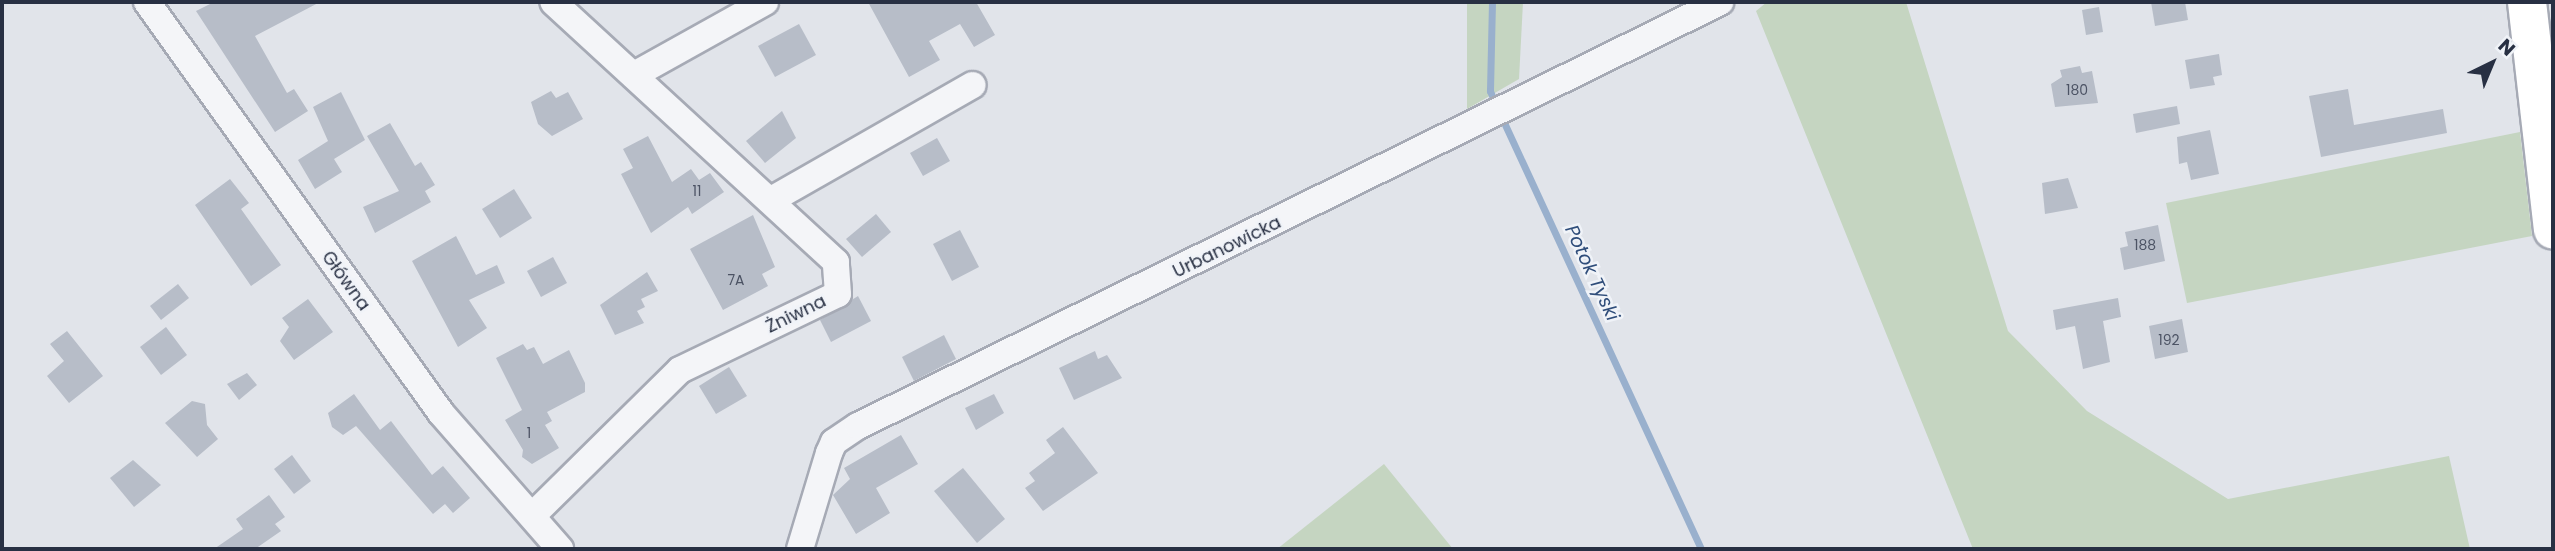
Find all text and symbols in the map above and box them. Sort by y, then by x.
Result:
north arrow [2457,28,2527,98]
text: N [2492,33,2521,62]
house number: 180 [2066,82,2088,98]
house number: 11 [693,183,701,199]
street label: Urbanowicka [1169,211,1285,283]
water label: Potok Tyski [1560,221,1624,325]
house number: 188 [2134,237,2156,253]
street label: Główna [317,247,375,315]
house number: 7A [727,272,745,288]
street label: Żniwna [762,290,830,338]
house number: 192 [2158,332,2180,348]
house number: 1 [527,425,531,441]

